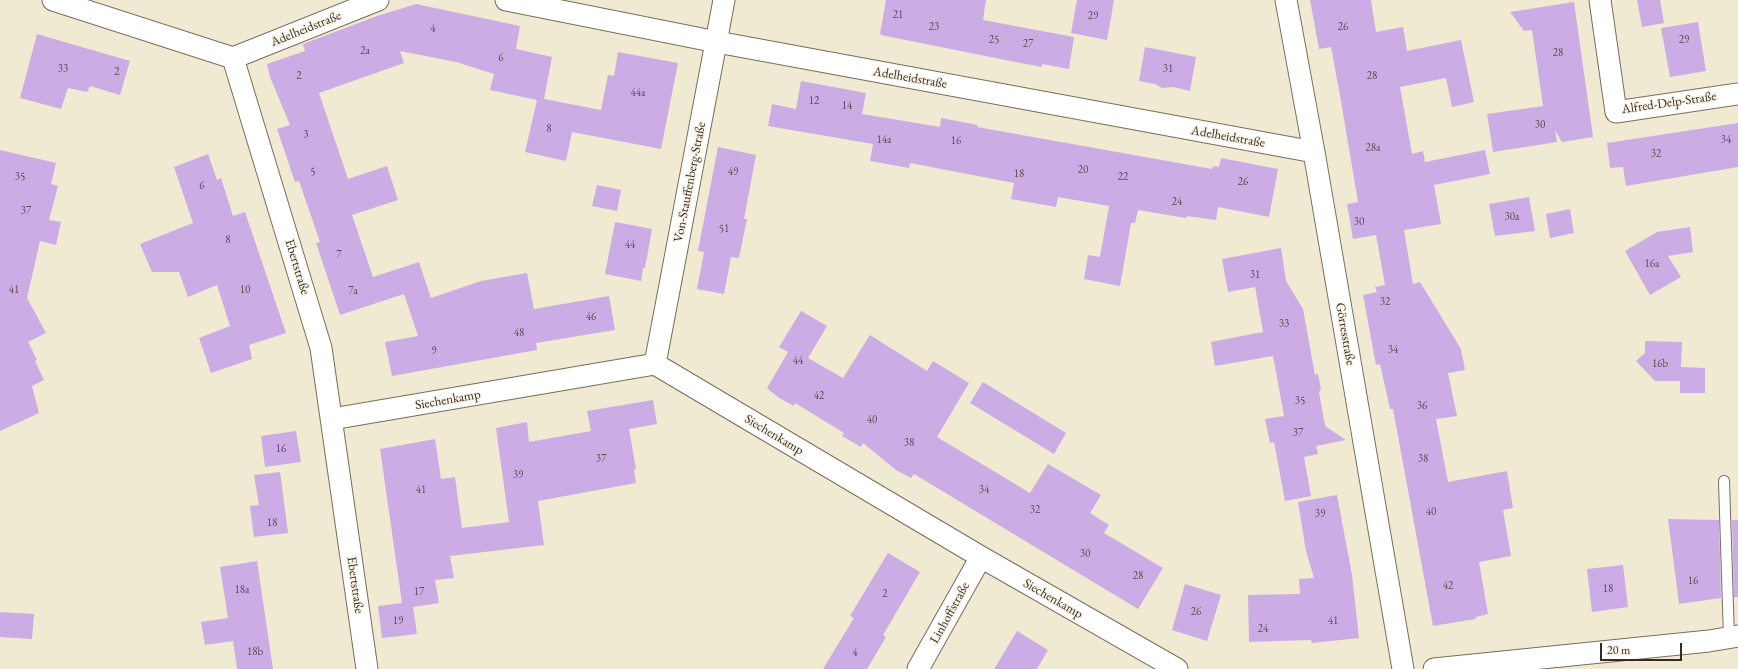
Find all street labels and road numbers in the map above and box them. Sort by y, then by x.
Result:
street label: Adelheidstraße [268,8,344,50]
street label: Adelheidstraße [872,64,948,92]
street label: Alfred-Delp-Straße [1621,89,1717,117]
street label: Von-Stauffenberg-Straße [671,121,709,243]
street label: Adelheidstraße [1190,123,1266,151]
street label: Ebertstraße [281,237,313,297]
street label: Görresstraße [1332,301,1358,367]
street label: Siechenkamp [414,387,482,413]
street label: Siechenkamp [742,411,806,459]
street label: Ebertstraße [343,556,367,614]
street label: Siechenkamp [1020,576,1086,622]
street label: Linhoffstraße [927,580,973,646]

